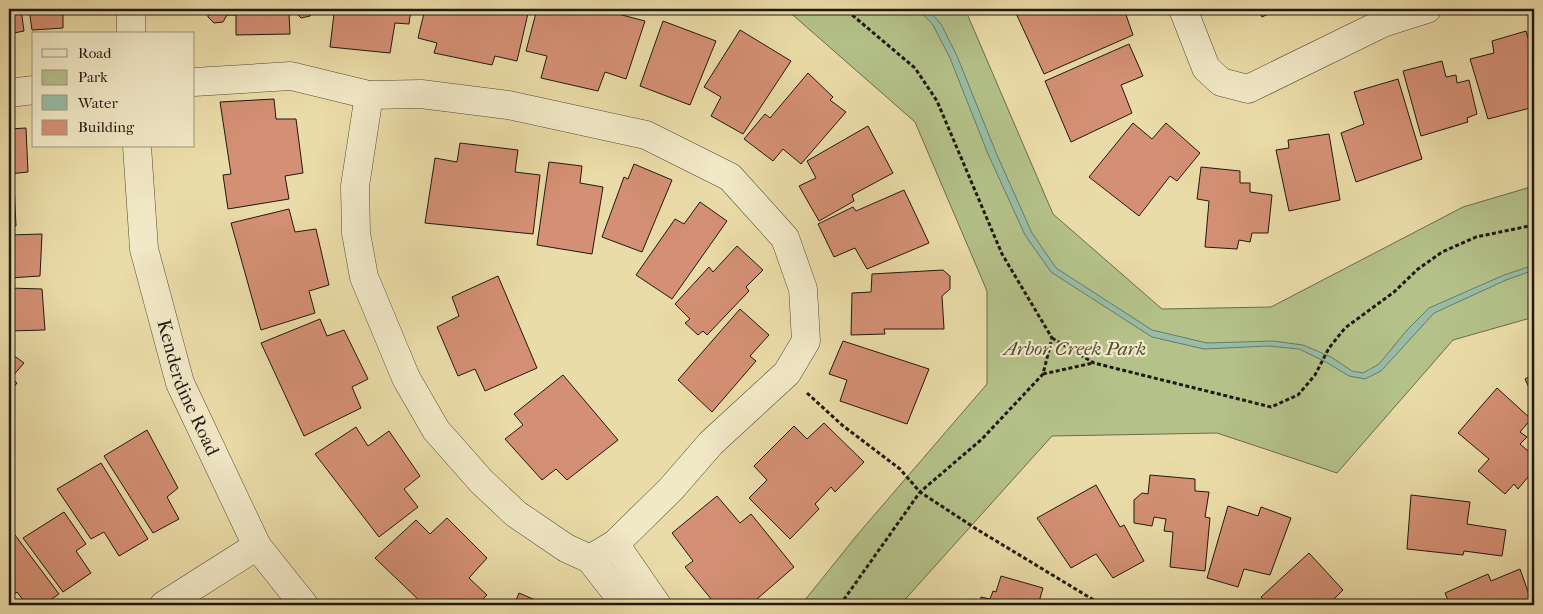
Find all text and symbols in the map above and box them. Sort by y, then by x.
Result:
legend [32,32,195,148]
text: Road [78,44,112,62]
text: Park [78,68,108,86]
text: Water [77,94,118,112]
text: Building [78,118,135,136]
street label: Kenderdine Road [152,317,224,460]
park label: Arbor Creek Park [1002,338,1146,360]

